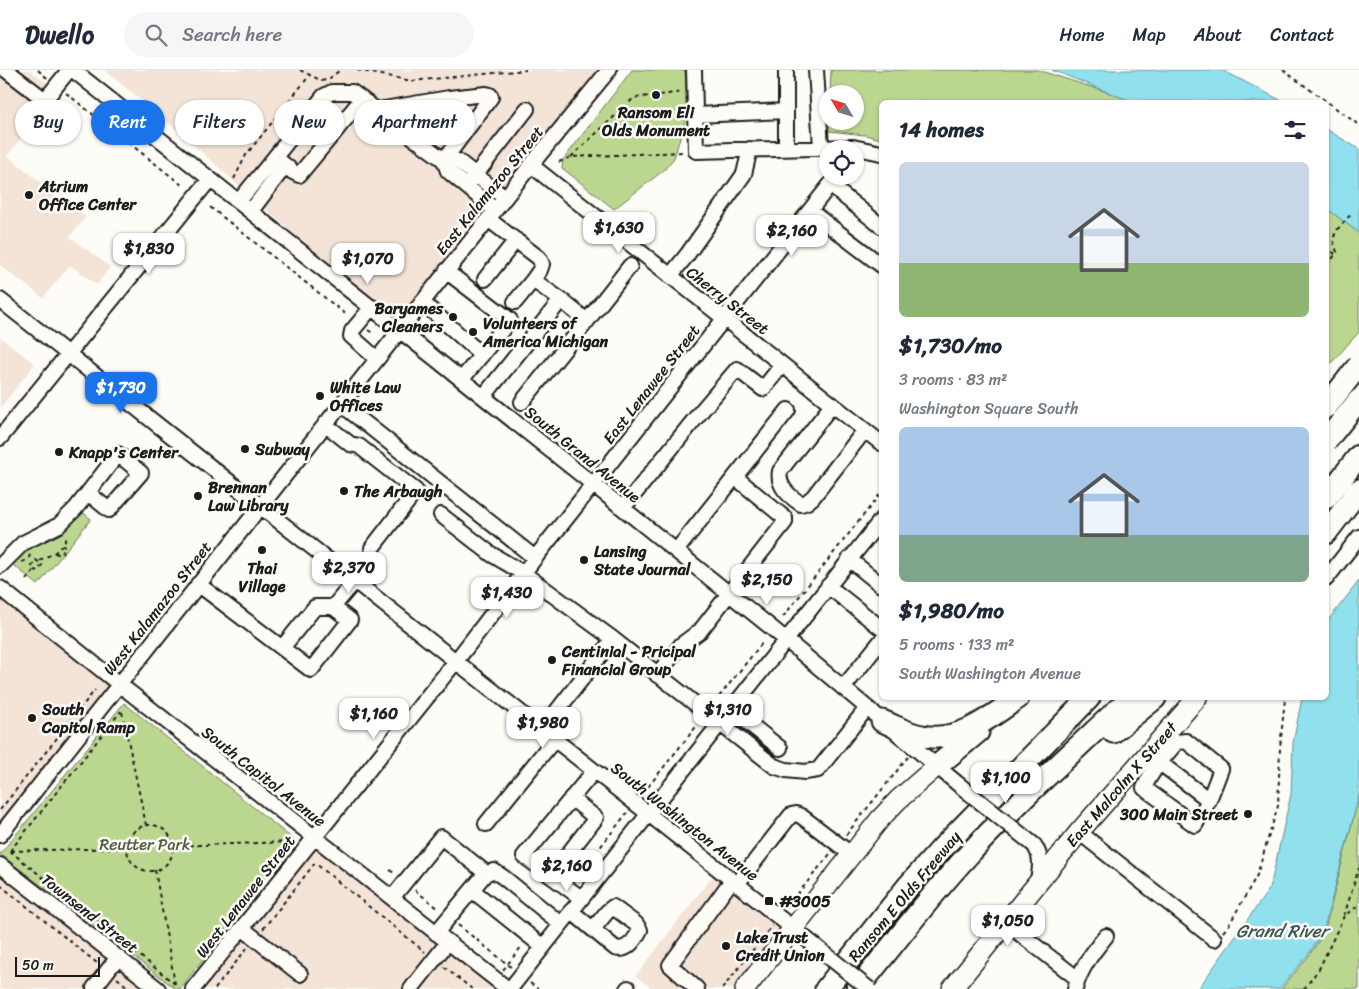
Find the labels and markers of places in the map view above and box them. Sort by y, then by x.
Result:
marker: Ransom Eli Olds Monument [650,89,662,101]
place label: Ransom Eli Olds Monument [601,98,710,145]
place label: Atrium Office Center [38,172,137,219]
marker: Atrium Office Center [23,189,35,201]
pin: $1,630 [578,212,660,254]
pin: $2,160 [751,214,833,257]
pin: $1,830 [108,232,190,275]
pin: $1,070 [327,242,409,285]
place label: Baryames Cleaners [375,294,444,341]
place label: Volunteers of America Michigan [482,309,609,356]
marker: Baryames Cleaners [447,311,459,323]
marker: Volunteers of America Michigan [467,326,479,338]
pin: $1,730 [80,372,162,414]
place label: White Law Offices [329,373,402,420]
marker: White Law Offices [314,390,326,402]
place label: Subway [254,435,310,464]
place label: Knapp's Center [68,438,179,467]
marker: Subway [239,443,251,455]
marker: Knapp's Center [53,446,65,458]
place label: Brennan Law Library [208,473,289,520]
place label: The Arbaugh [354,477,443,506]
marker: The Arbaugh [338,485,350,497]
marker: Brennan Law Library [192,490,204,502]
place label: Lansing State Journal [593,537,692,584]
marker: Thai Village [256,544,268,556]
pin: $2,370 [308,552,390,594]
place label: Thai Village [239,554,286,601]
marker: Lansing State Journal [578,554,590,566]
pin: $2,150 [726,564,808,606]
pin: $1,430 [466,576,548,619]
place label: Centinial - Pricipal Financial Group [561,637,697,684]
marker: Centinial - Pricipal Financial Group [546,654,558,666]
pin: $1,310 [687,694,769,736]
place label: South Capitol Ramp [41,695,136,742]
pin: $1,160 [333,698,415,740]
pin: $1,980 [502,706,584,749]
marker: South Capitol Ramp [26,712,38,724]
pin: $1,100 [965,762,1047,804]
place label: 300 Main Street [1119,800,1238,829]
marker: 300 Main Street [1242,808,1254,820]
pin: $2,160 [526,850,608,892]
place label: #3005 [779,887,831,916]
marker: #3005 [763,895,775,907]
pin: $1,050 [967,904,1049,947]
place label: Lake Trust Credit Union [735,923,825,970]
marker: Lake Trust Credit Union [720,940,732,952]

